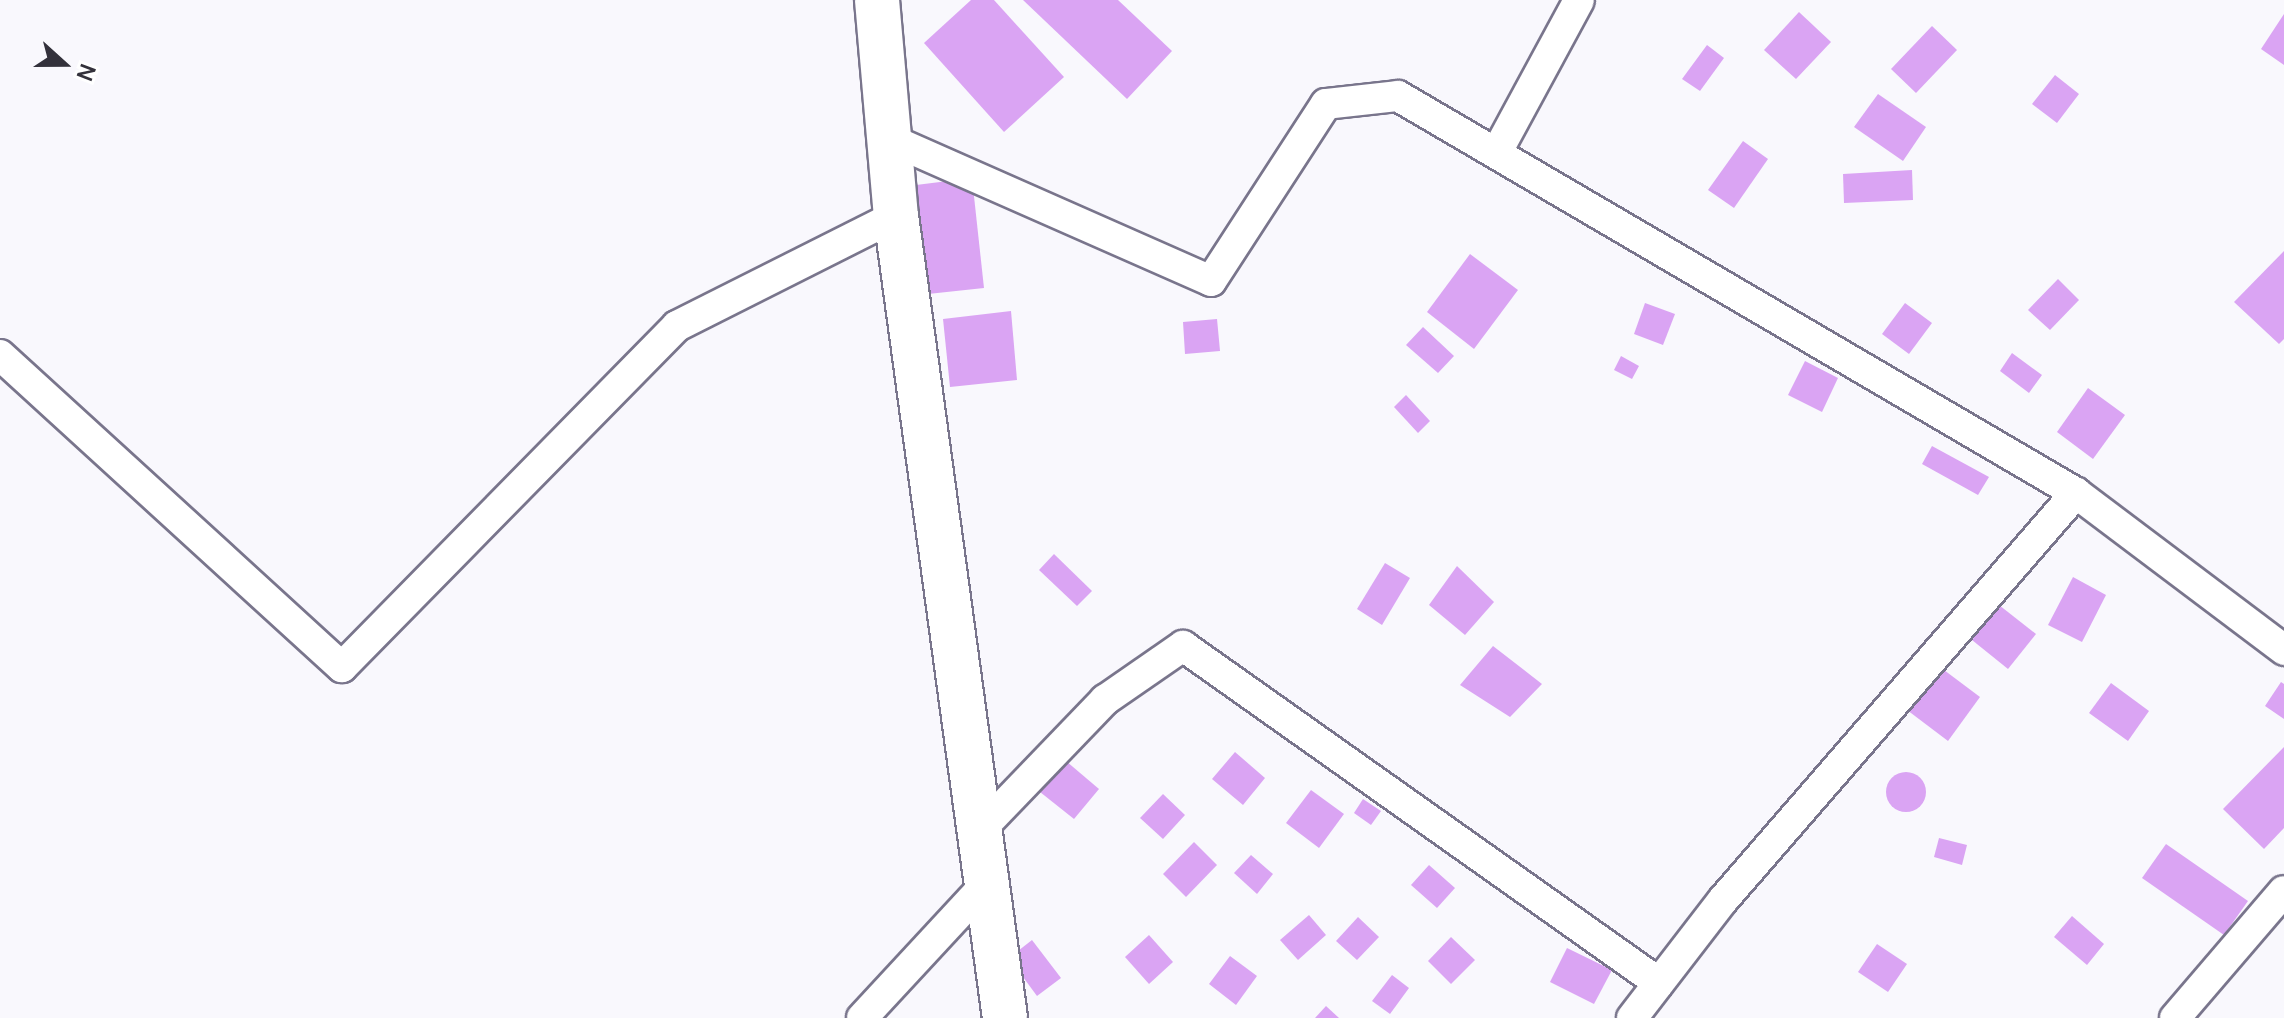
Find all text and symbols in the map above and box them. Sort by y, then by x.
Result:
north arrow [24,24,104,104]
text: N [70,60,103,85]

